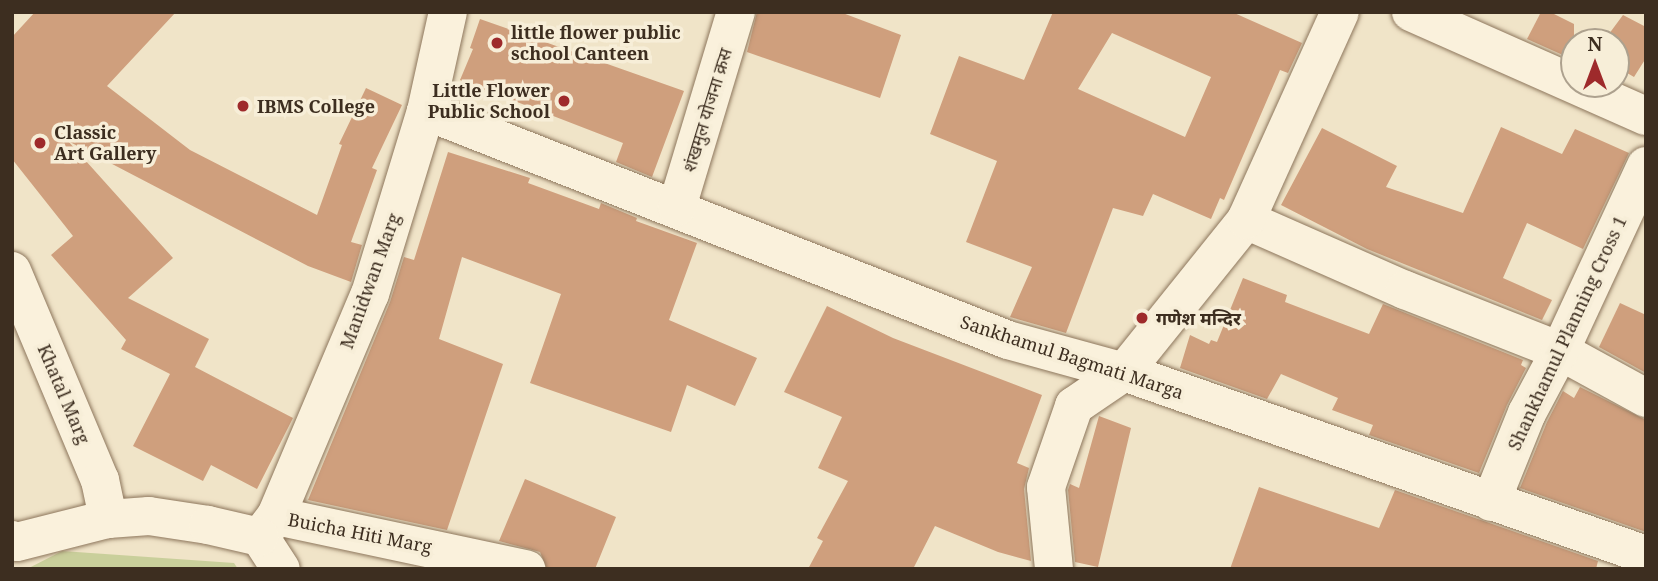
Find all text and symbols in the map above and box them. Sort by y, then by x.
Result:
place label: little flower public school Canteen [511,22,681,64]
north arrow [1560,28,1630,98]
text: N [1588,31,1602,57]
marker: little flower public school Canteen [489,35,505,51]
street label: शंखमुल योजना क्रस [678,45,736,175]
place label: Little Flower Public School [428,80,550,122]
marker: Little Flower Public School [556,93,572,109]
place label: IBMS College [257,95,375,117]
marker: IBMS College [235,98,251,114]
place label: Classic Art Gallery [54,122,156,164]
marker: Classic Art Gallery [32,135,48,151]
street label: Manidwan Marg [335,210,405,352]
street label: Shankhamul Planning Cross 1 [1503,212,1631,454]
place label: गणेश मन्दिर [1156,307,1241,329]
marker: गणेश मन्दिर [1134,310,1150,326]
street label: Sankhamul Bagmati Marga [958,311,1186,403]
street label: Khatal Marg [33,341,95,447]
street label: Buicha Hiti Marg [286,508,434,558]

